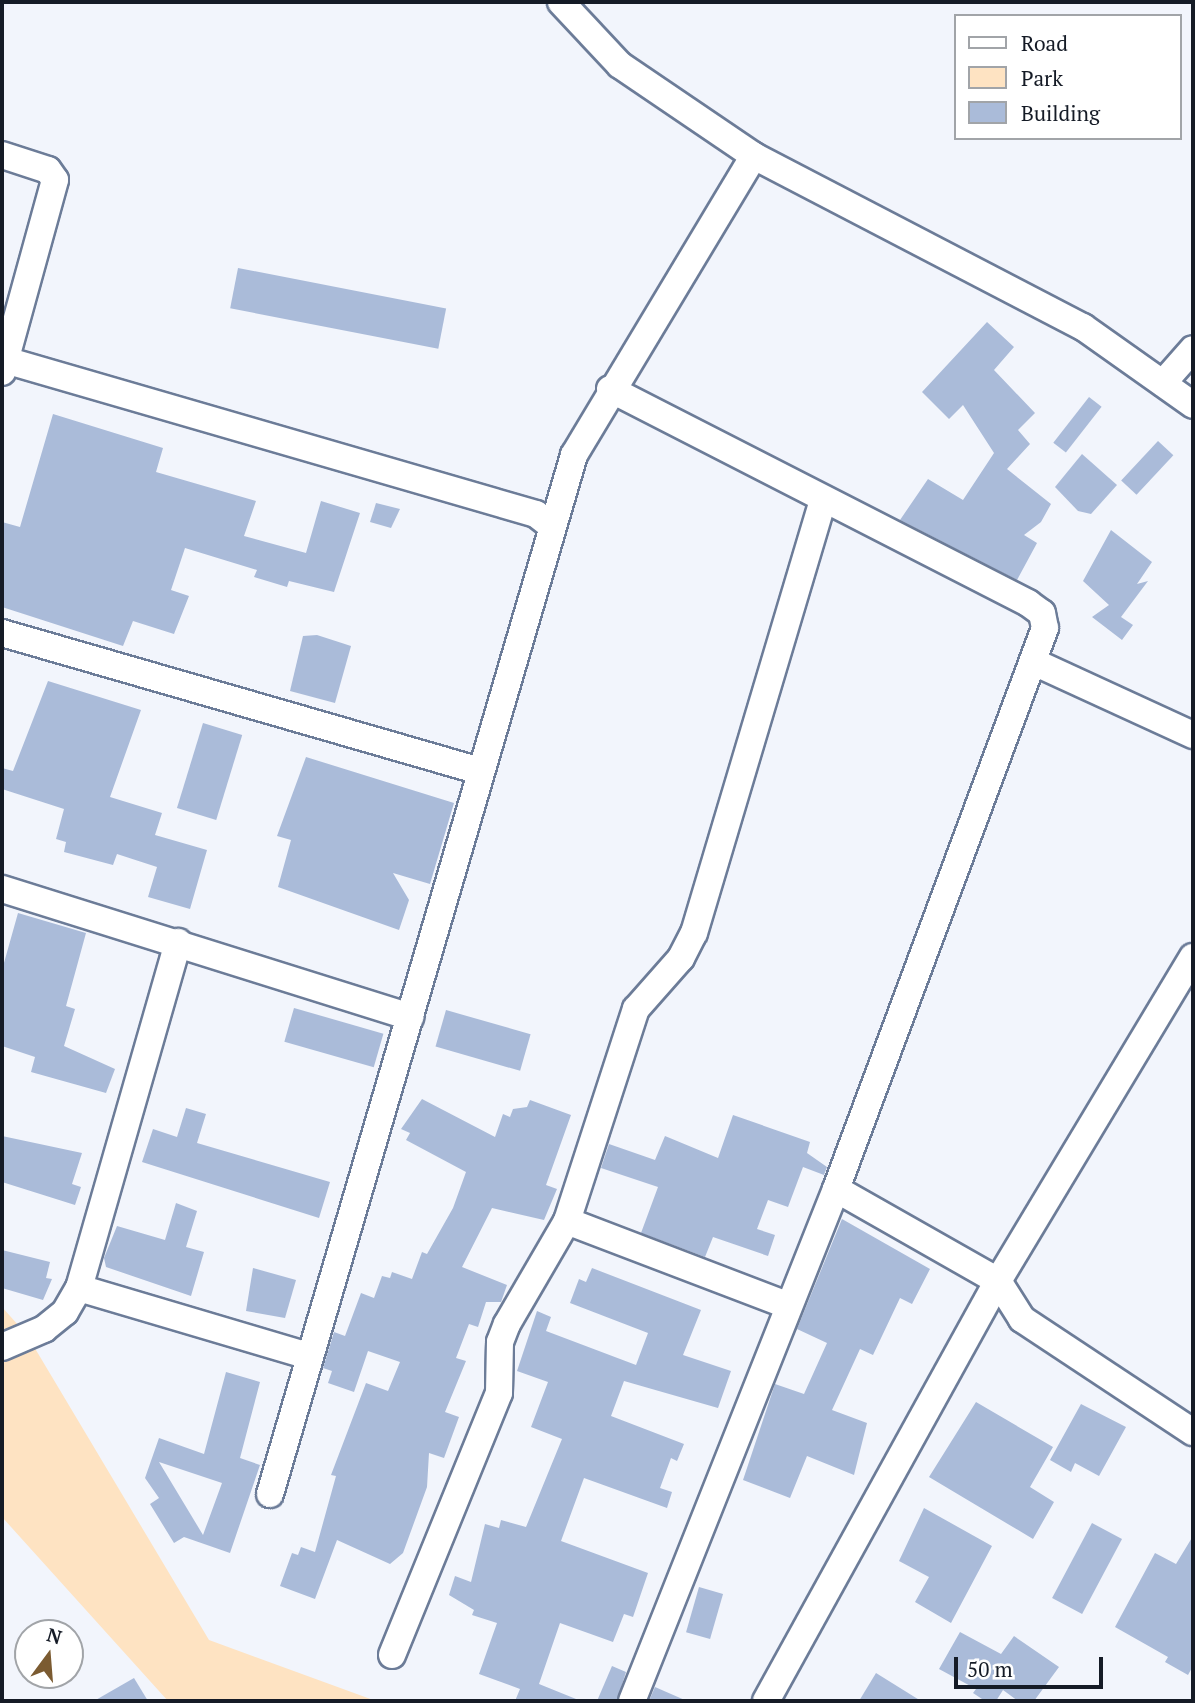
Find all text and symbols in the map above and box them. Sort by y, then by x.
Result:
legend [954,14,1181,140]
text: Road [1021,29,1068,57]
text: Park [1021,64,1063,92]
text: Building [1021,99,1100,127]
north arrow [14,1619,84,1689]
text: N [44,1621,65,1649]
scale bar [957,1644,1106,1688]
text: 50 m [967,1655,1013,1683]

